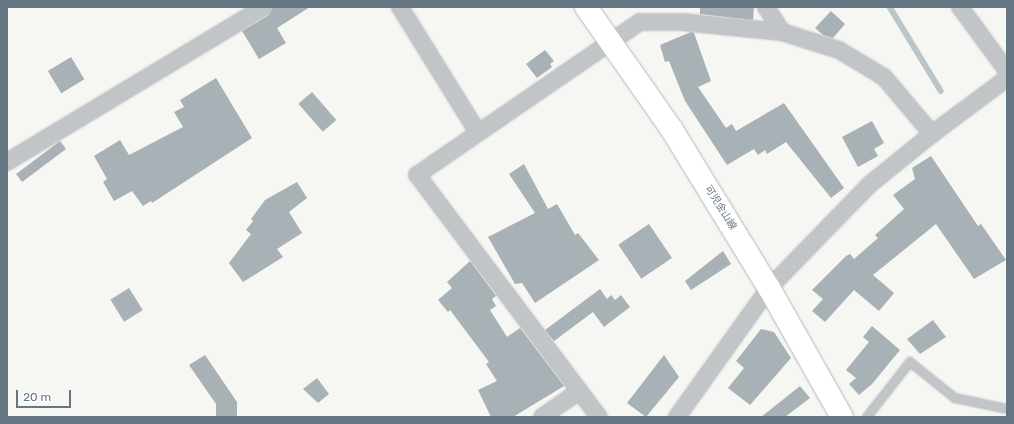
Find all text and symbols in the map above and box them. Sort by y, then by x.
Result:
street label: 可児金山線 [702,184,738,232]
scale bar [18,382,73,408]
text: 20 m [23,390,51,404]

